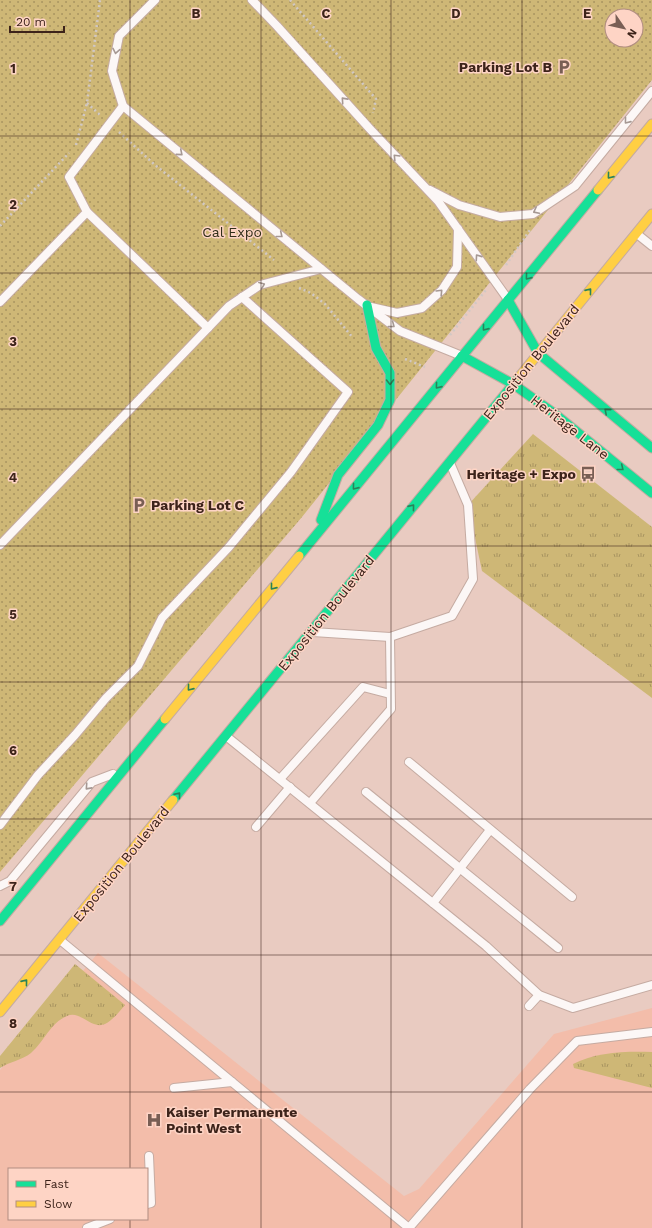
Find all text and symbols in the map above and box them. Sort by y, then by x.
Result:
text: B [192,6,201,21]
text: C [322,6,331,21]
text: D [451,6,461,21]
text: E [583,6,591,21]
scale bar [10,8,64,34]
north arrow [604,8,644,48]
text: 20 m [16,15,46,29]
text: N [624,26,640,40]
one-way arrow [112,48,120,54]
parking icon: Parking Lot B [555,58,573,76]
place label: Parking Lot B [459,59,552,75]
text: 1 [10,61,16,76]
one-way arrow [341,97,348,105]
one-way arrow [624,116,631,123]
one-way arrow [175,148,182,155]
one-way arrow [393,154,400,162]
one-way arrow [607,171,614,178]
text: 2 [9,197,17,212]
one-way arrow [533,206,540,214]
park label: Cal Expo [202,224,262,240]
one-way arrow [275,231,283,238]
one-way arrow [475,254,483,261]
one-way arrow [525,272,532,279]
one-way arrow [258,282,265,290]
one-way arrow [585,288,592,295]
one-way arrow [435,289,443,297]
street label: Exposition Boulevard [480,301,582,423]
one-way arrow [388,320,395,327]
one-way arrow [483,324,490,331]
text: 3 [9,334,17,349]
one-way arrow [386,379,394,385]
one-way arrow [435,382,442,389]
street label: Heritage Lane [528,392,612,462]
one-way arrow [605,409,612,416]
one-way arrow [617,463,624,470]
bus stop icon: Heritage + Expo [579,465,597,483]
place label: Heritage + Expo [466,466,576,482]
text: 4 [9,470,18,485]
one-way arrow [353,482,360,489]
parking icon: Parking Lot C [130,496,148,514]
place label: Parking Lot C [151,497,245,513]
one-way arrow [407,504,414,511]
street label: Exposition Boulevard [275,552,377,674]
one-way arrow [271,583,278,590]
text: 5 [9,607,17,622]
one-way arrow [188,683,195,690]
text: 6 [9,743,17,758]
one-way arrow [86,782,93,789]
one-way arrow [173,792,180,799]
street label: Exposition Boulevard [70,803,172,925]
text: 7 [9,879,17,894]
one-way arrow [20,979,27,987]
text: 8 [9,1016,17,1031]
place label: Kaiser Permanente Point West [166,1104,297,1136]
hospital icon: Kaiser Permanente Point West [145,1111,163,1129]
legend [8,1168,148,1220]
text: Fast [44,1177,69,1191]
text: Slow [44,1197,72,1211]

